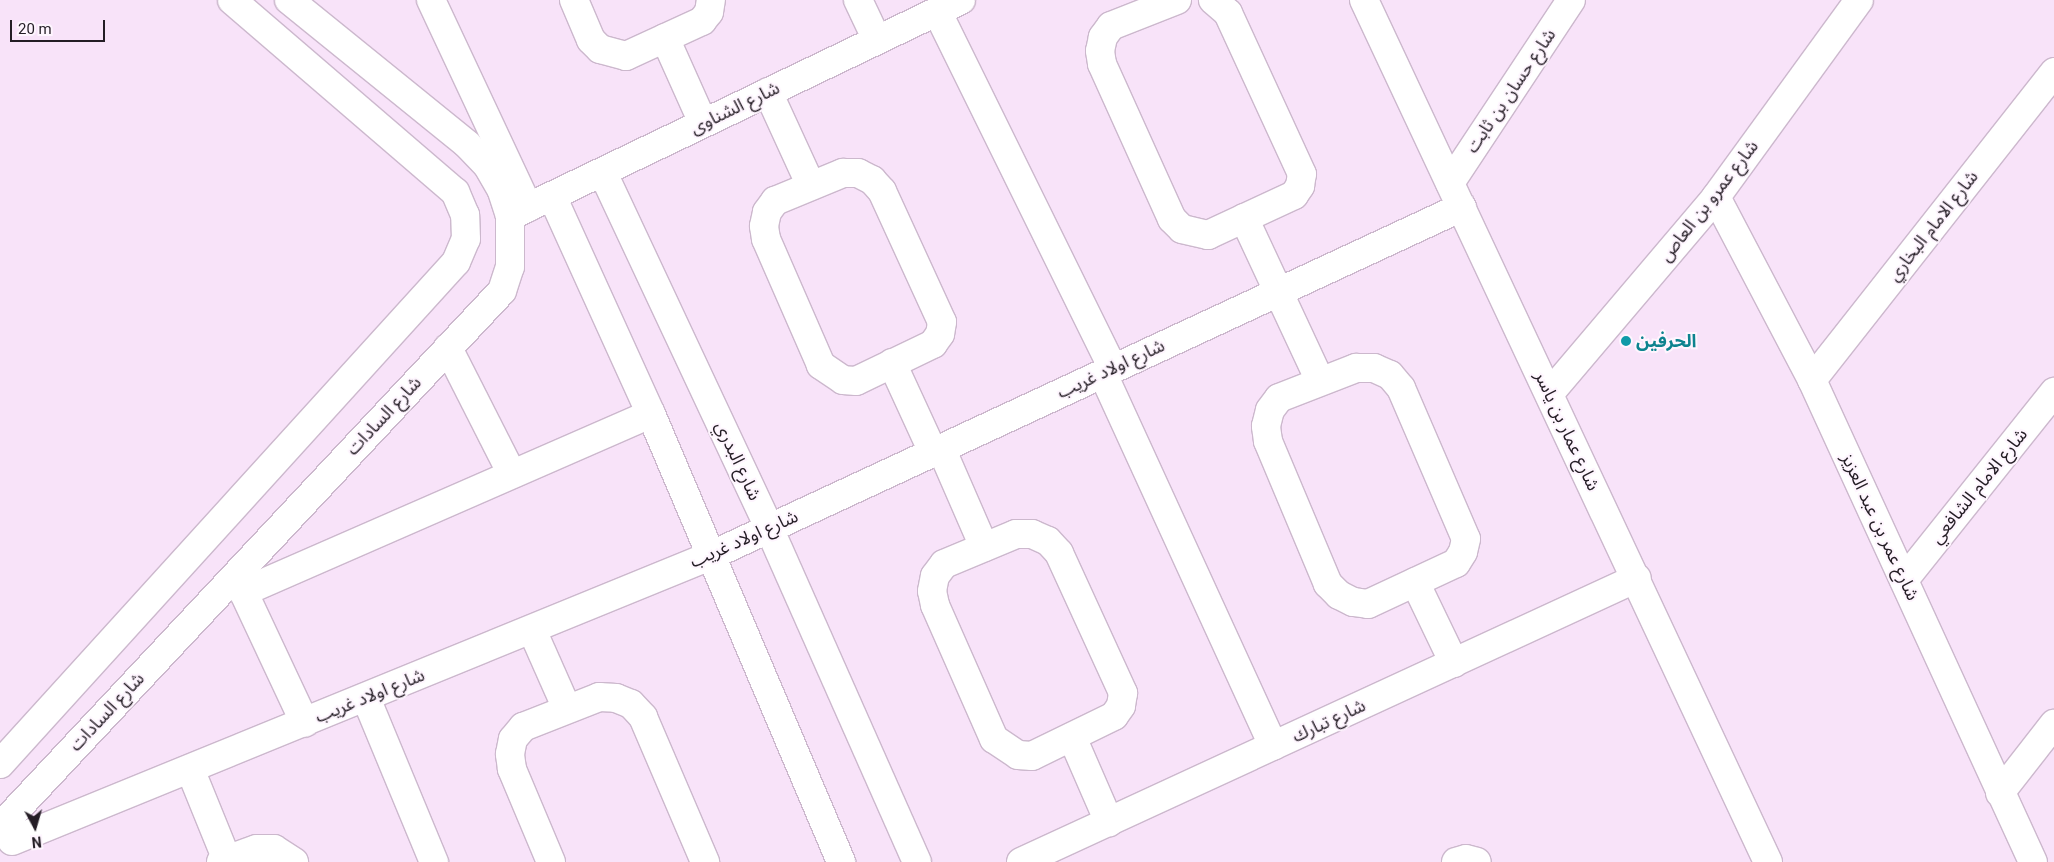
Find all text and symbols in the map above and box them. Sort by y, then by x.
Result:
scale bar [12,10,108,42]
text: 20 m [18,20,52,38]
street label: شارع حسان بن ثابت [1461,25,1561,157]
street label: شارع الشناوى [687,77,783,139]
street label: شارع عمرو بن العاص [1655,136,1763,266]
street label: شارع الامام البخاري [1883,166,1983,286]
place label: الحرفين [1636,330,1697,352]
street label: شارع اولاد غريب [1054,335,1168,403]
marker: الحرفين [1620,335,1632,347]
street label: شارع عمار بن ياسر [1530,368,1604,494]
street label: شارع السادات [342,372,426,460]
street label: شارع البدري [710,418,766,504]
street label: شارع الامام الشافعي [1926,424,2032,548]
street label: شارع عمر بن عبد العزيز [1836,450,1924,604]
street label: شارع اولاد غريب [687,506,801,572]
street label: شارع اولاد غريب [312,664,428,728]
street label: شارع السادات [65,668,149,756]
street label: شارع تبارك [1289,695,1369,747]
north arrow [10,802,60,852]
text: N [31,833,42,850]

